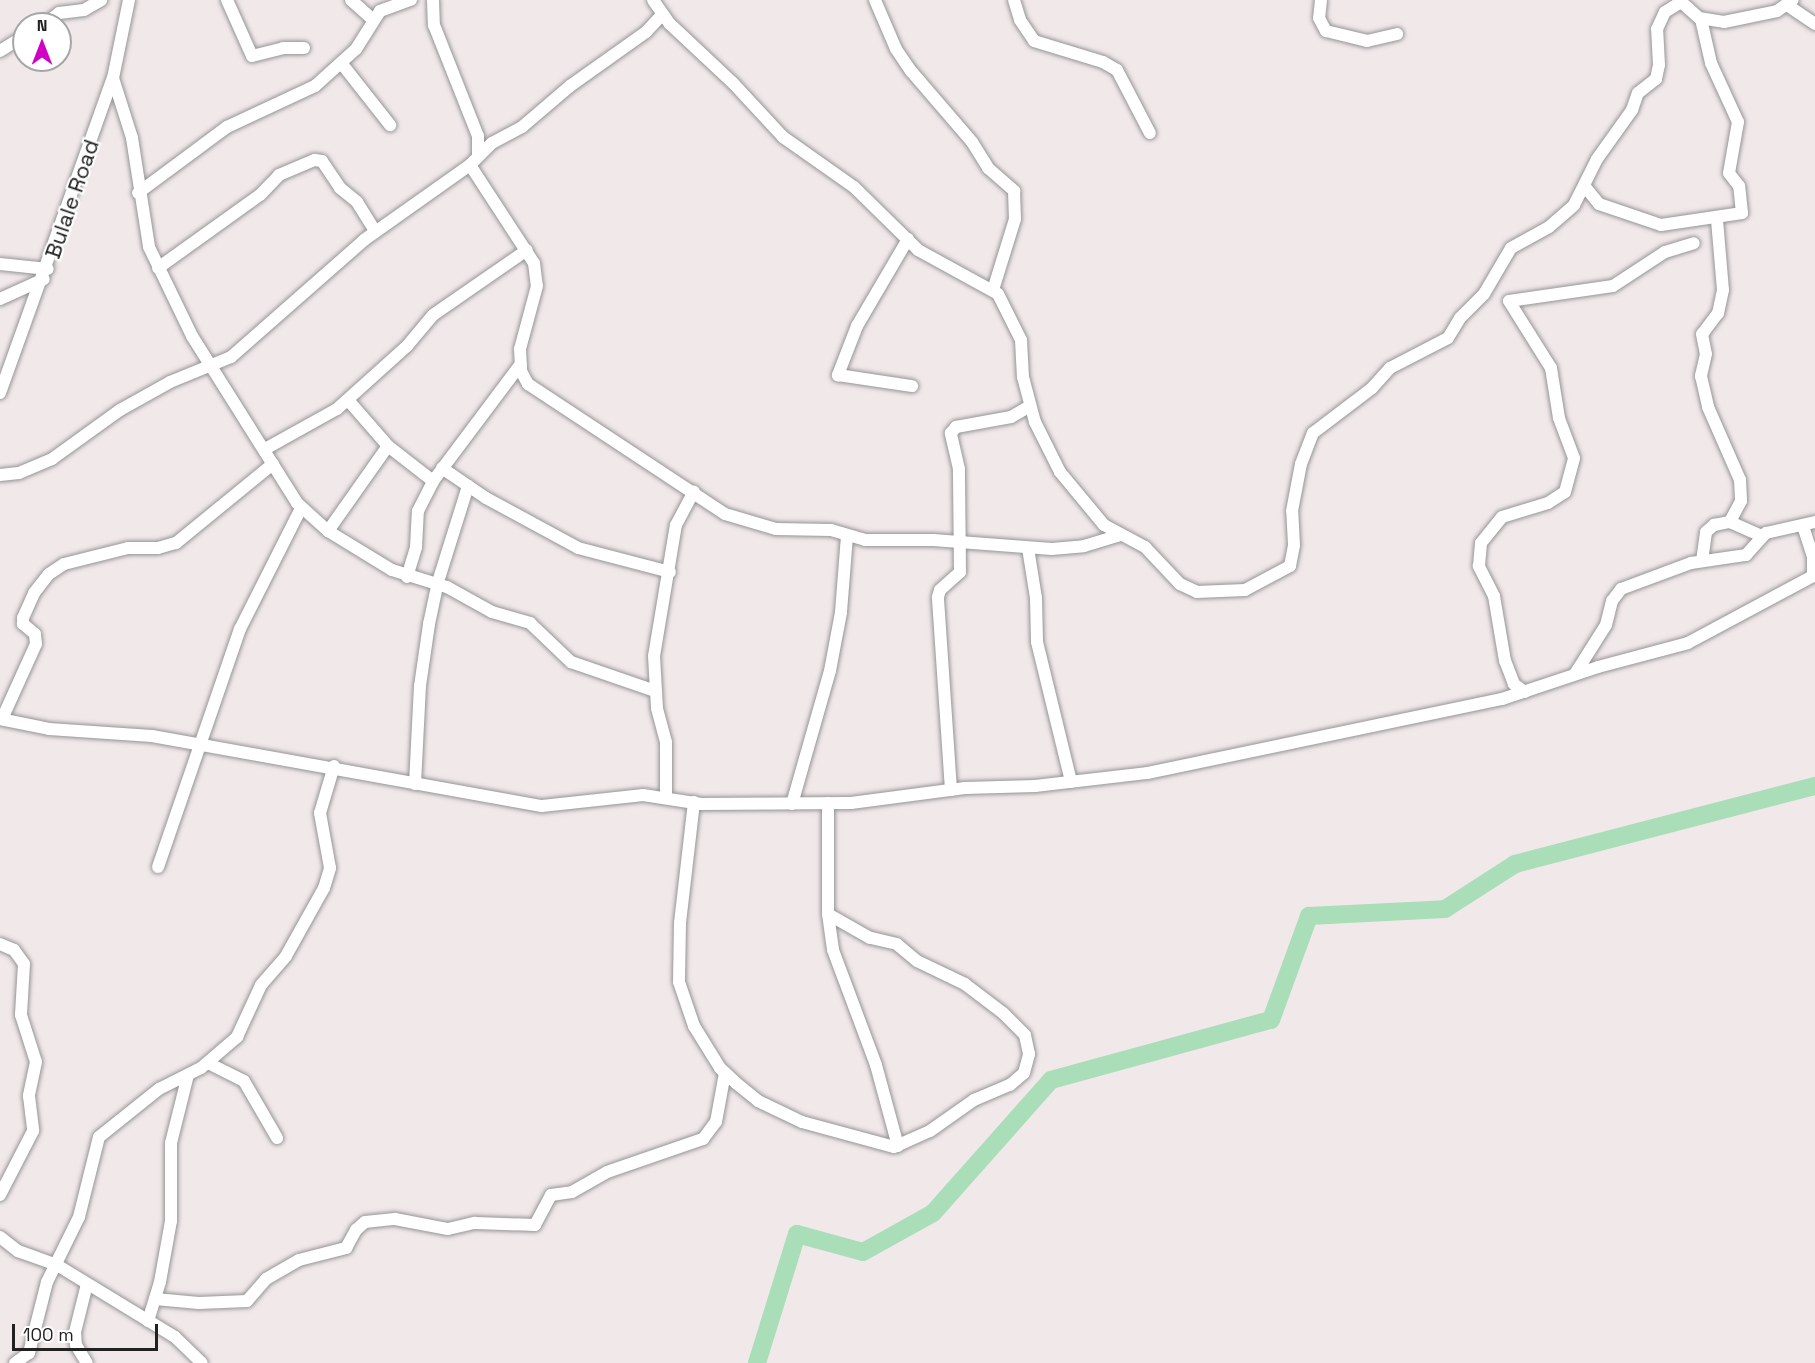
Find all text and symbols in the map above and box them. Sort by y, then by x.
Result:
north arrow [12,12,72,72]
text: N [37,15,47,36]
street label: Bulale Road [39,136,105,262]
scale bar [15,1312,160,1350]
text: 100 m [23,1323,74,1346]

